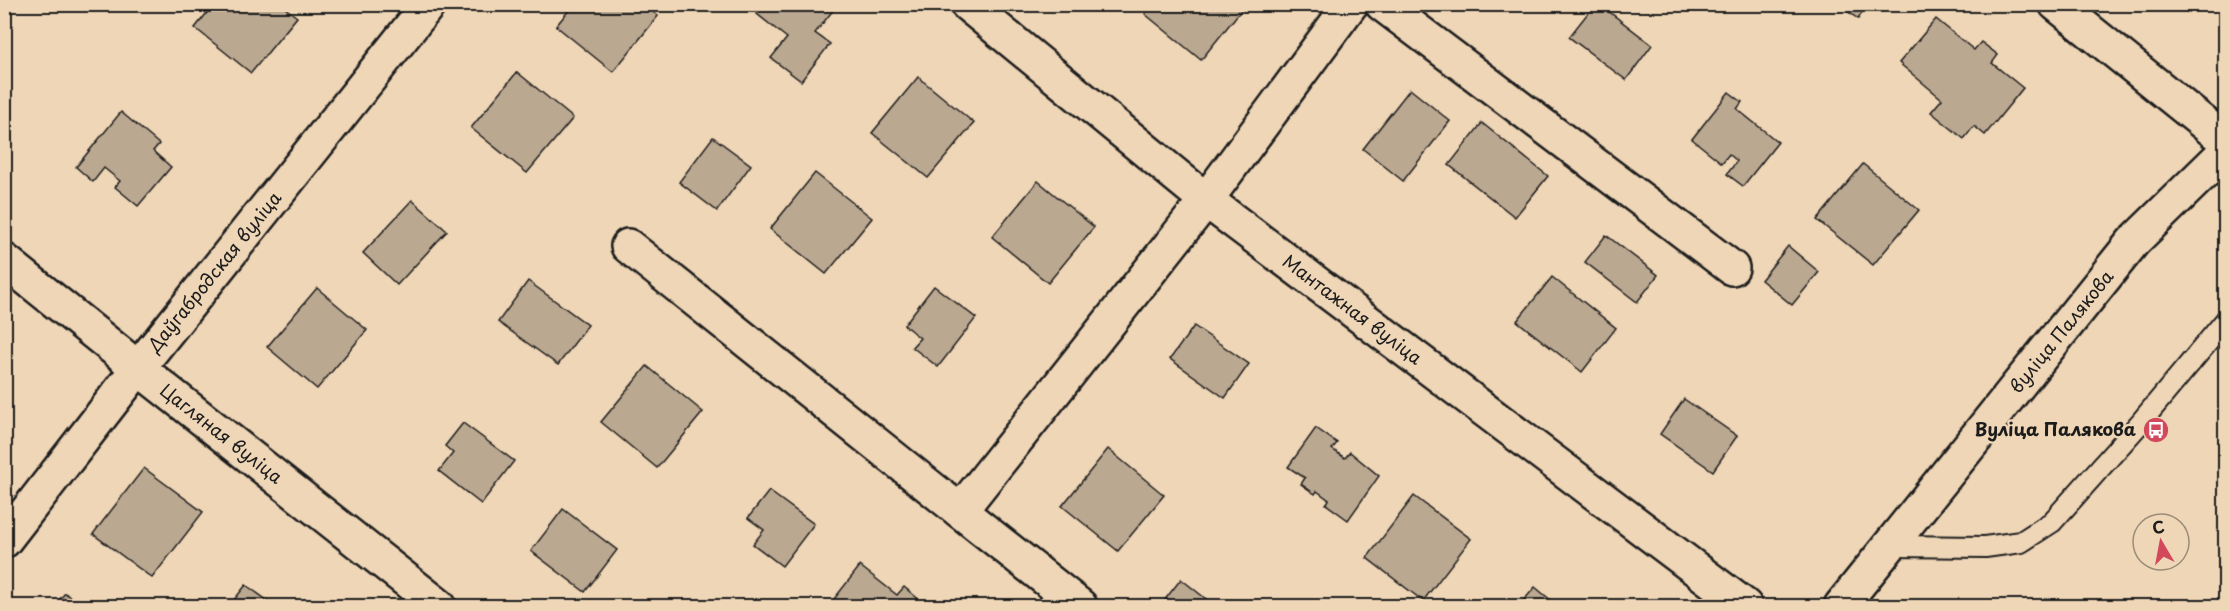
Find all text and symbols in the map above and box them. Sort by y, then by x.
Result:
street label: Даўгабродская вуліца [140,185,287,358]
street label: Мантажная вуліца [1277,247,1428,370]
street label: вуліца Палякова [2003,263,2120,399]
street label: Цагляная вуліца [155,376,289,489]
place label: Вуліца Палякова [1975,415,2136,442]
bus stop icon: Вуліца Палякова [2141,415,2171,445]
north arrow [2131,512,2191,572]
text: С [2150,513,2166,539]

